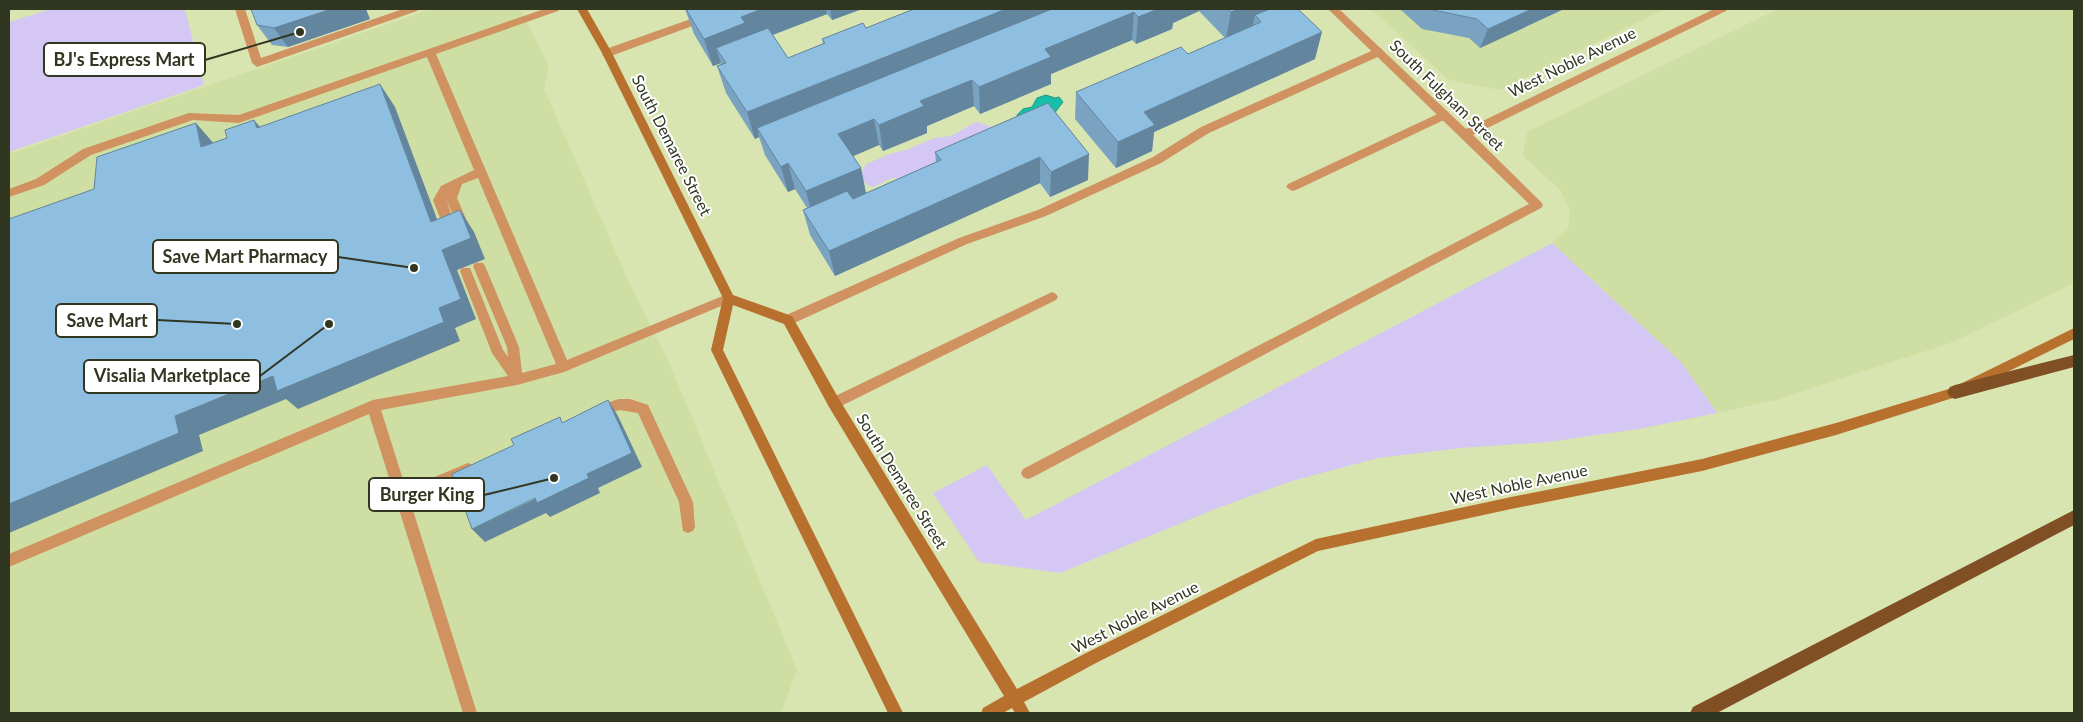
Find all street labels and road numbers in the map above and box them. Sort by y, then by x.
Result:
street label: West Noble Avenue [1505,22,1639,101]
street label: South Fulgham Street [1386,35,1508,154]
street label: South Demaree Street [629,71,716,219]
street label: South Demaree Street [853,410,952,552]
street label: West Noble Avenue [1449,460,1589,507]
street label: West Noble Avenue [1068,576,1201,657]

